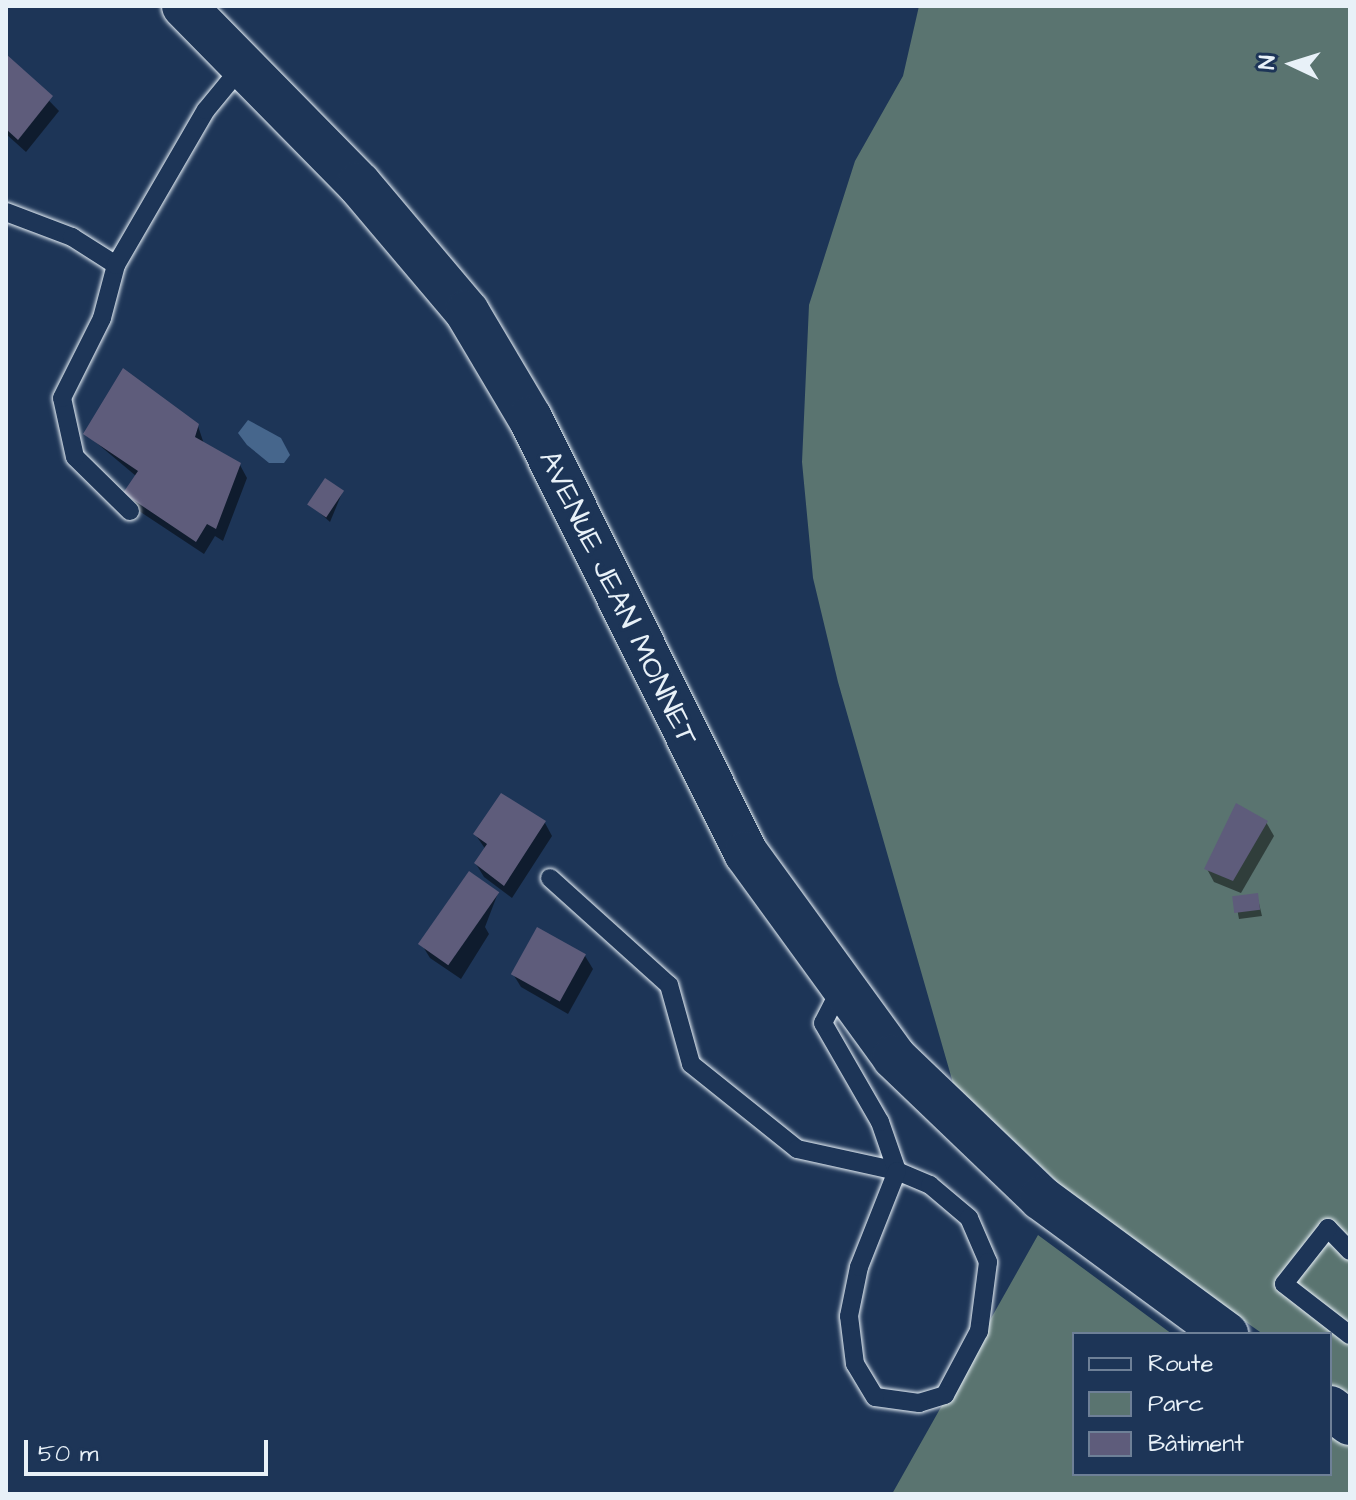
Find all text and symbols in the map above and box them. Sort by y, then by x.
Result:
north arrow [1252,24,1332,104]
text: N [1252,54,1284,70]
street label: AVENUE JEAN MONNET [531,445,705,751]
legend [1072,1332,1332,1476]
text: Route [1148,1347,1213,1381]
text: Parc [1148,1387,1204,1421]
scale bar [28,1424,272,1474]
text: Bâtiment [1148,1427,1244,1461]
text: 50 m [38,1437,98,1471]

